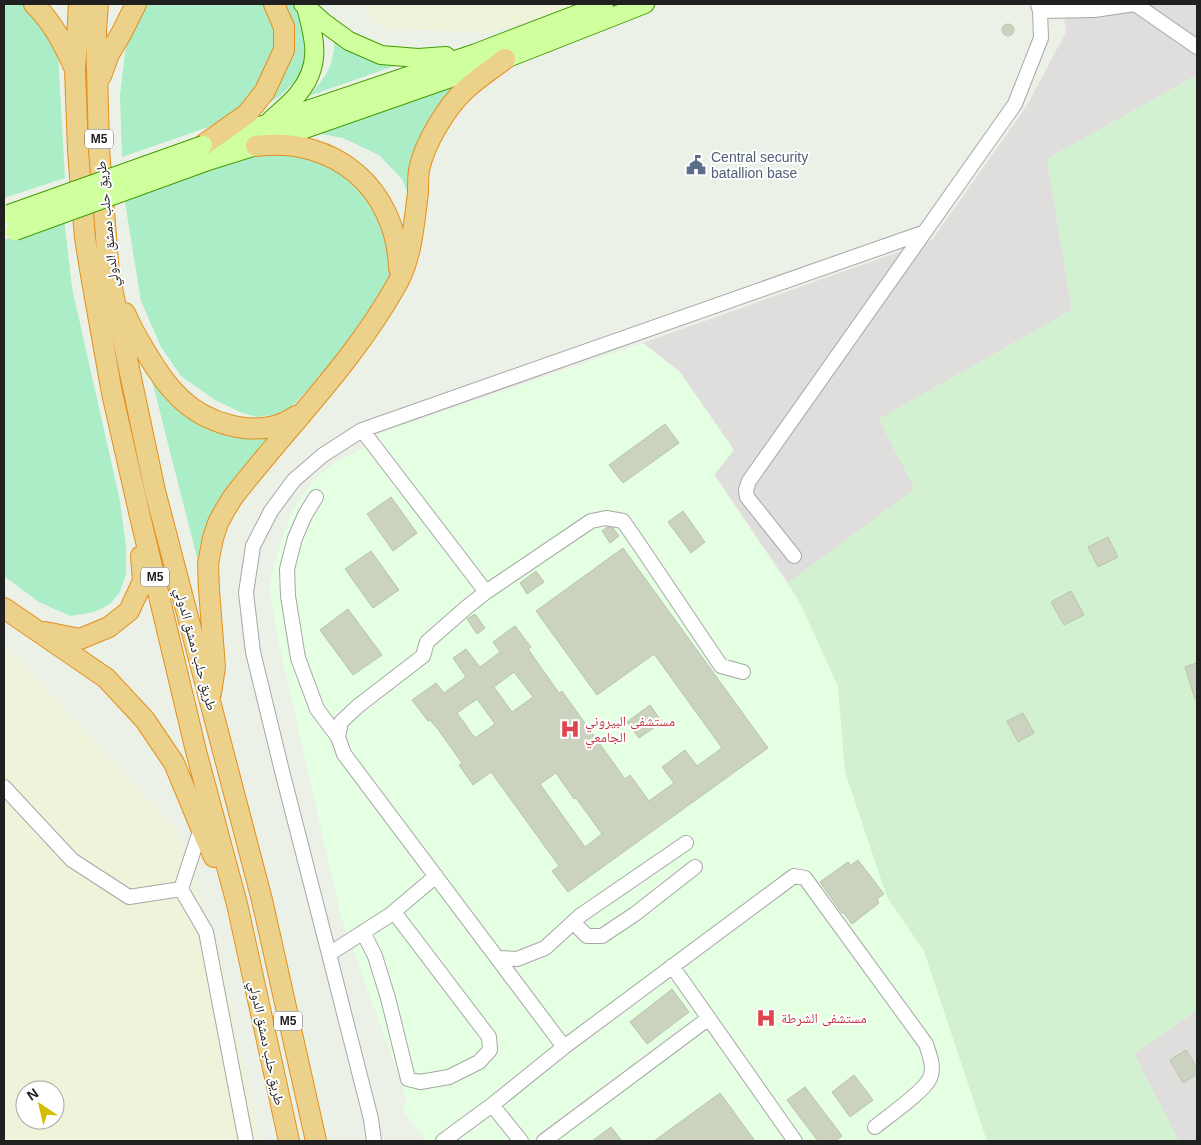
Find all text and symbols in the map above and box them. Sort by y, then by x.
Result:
road number: M5 [85,130,113,148]
place label: Central security batallion base [711,149,808,181]
public building icon: Central security batallion base [685,154,707,176]
street label: طريق حلب دمشق الدولي [92,160,125,288]
road number: M5 [141,568,169,586]
street label: طريق حلب دمشق الدولي [168,586,220,713]
place label: مستشفى البيروني الجامعي [585,713,675,749]
hospital icon: مستشفى البيروني الجامعي [559,718,581,740]
street label: طريق حلب دمشق الدولي [243,979,288,1107]
hospital icon: مستشفى الشرطة [755,1007,777,1029]
place label: مستشفى الشرطة [781,1010,867,1027]
road number: M5 [274,1011,302,1030]
north arrow [15,1080,65,1130]
text: N [24,1085,41,1104]

